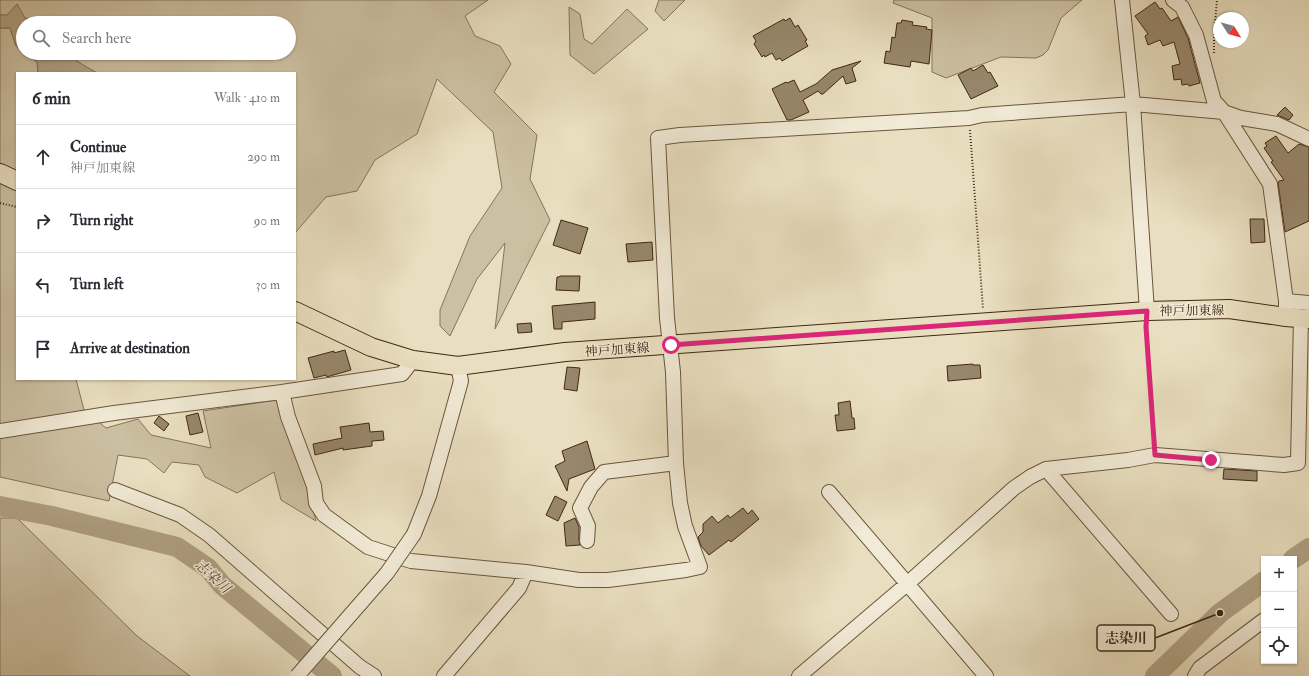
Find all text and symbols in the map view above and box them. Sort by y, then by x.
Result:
north arrow [1213,12,1249,48]
search box [16,16,296,60]
icon: search [30,27,52,49]
text: Search here [62,29,131,48]
text: 6 min [32,88,71,109]
text: Walk · 410 m [214,90,280,106]
text: Continue [70,138,126,157]
icon: ahead [32,146,54,168]
text: 290 m [247,149,280,165]
text: 神戸加東線 [70,160,135,176]
icon: right [32,210,54,232]
text: Turn right [70,211,133,230]
text: 90 m [254,213,280,229]
icon: left [32,274,54,296]
text: Turn left [70,275,124,294]
text: 30 m [256,277,280,293]
street label: 神戸加東線 [1159,302,1225,320]
route start [662,336,680,354]
icon: arrive [32,338,54,360]
text: Arrive at destination [70,339,190,358]
street label: 神戸加東線 [584,340,650,360]
route end [1202,451,1220,469]
water label: 志染川 [191,556,235,598]
map controls [1261,556,1297,664]
button: + [1261,556,1297,592]
button: − [1261,592,1297,628]
callout: 志染川 [1097,625,1155,651]
button: locate [1261,628,1297,664]
text: 志染川 [1105,630,1147,647]

